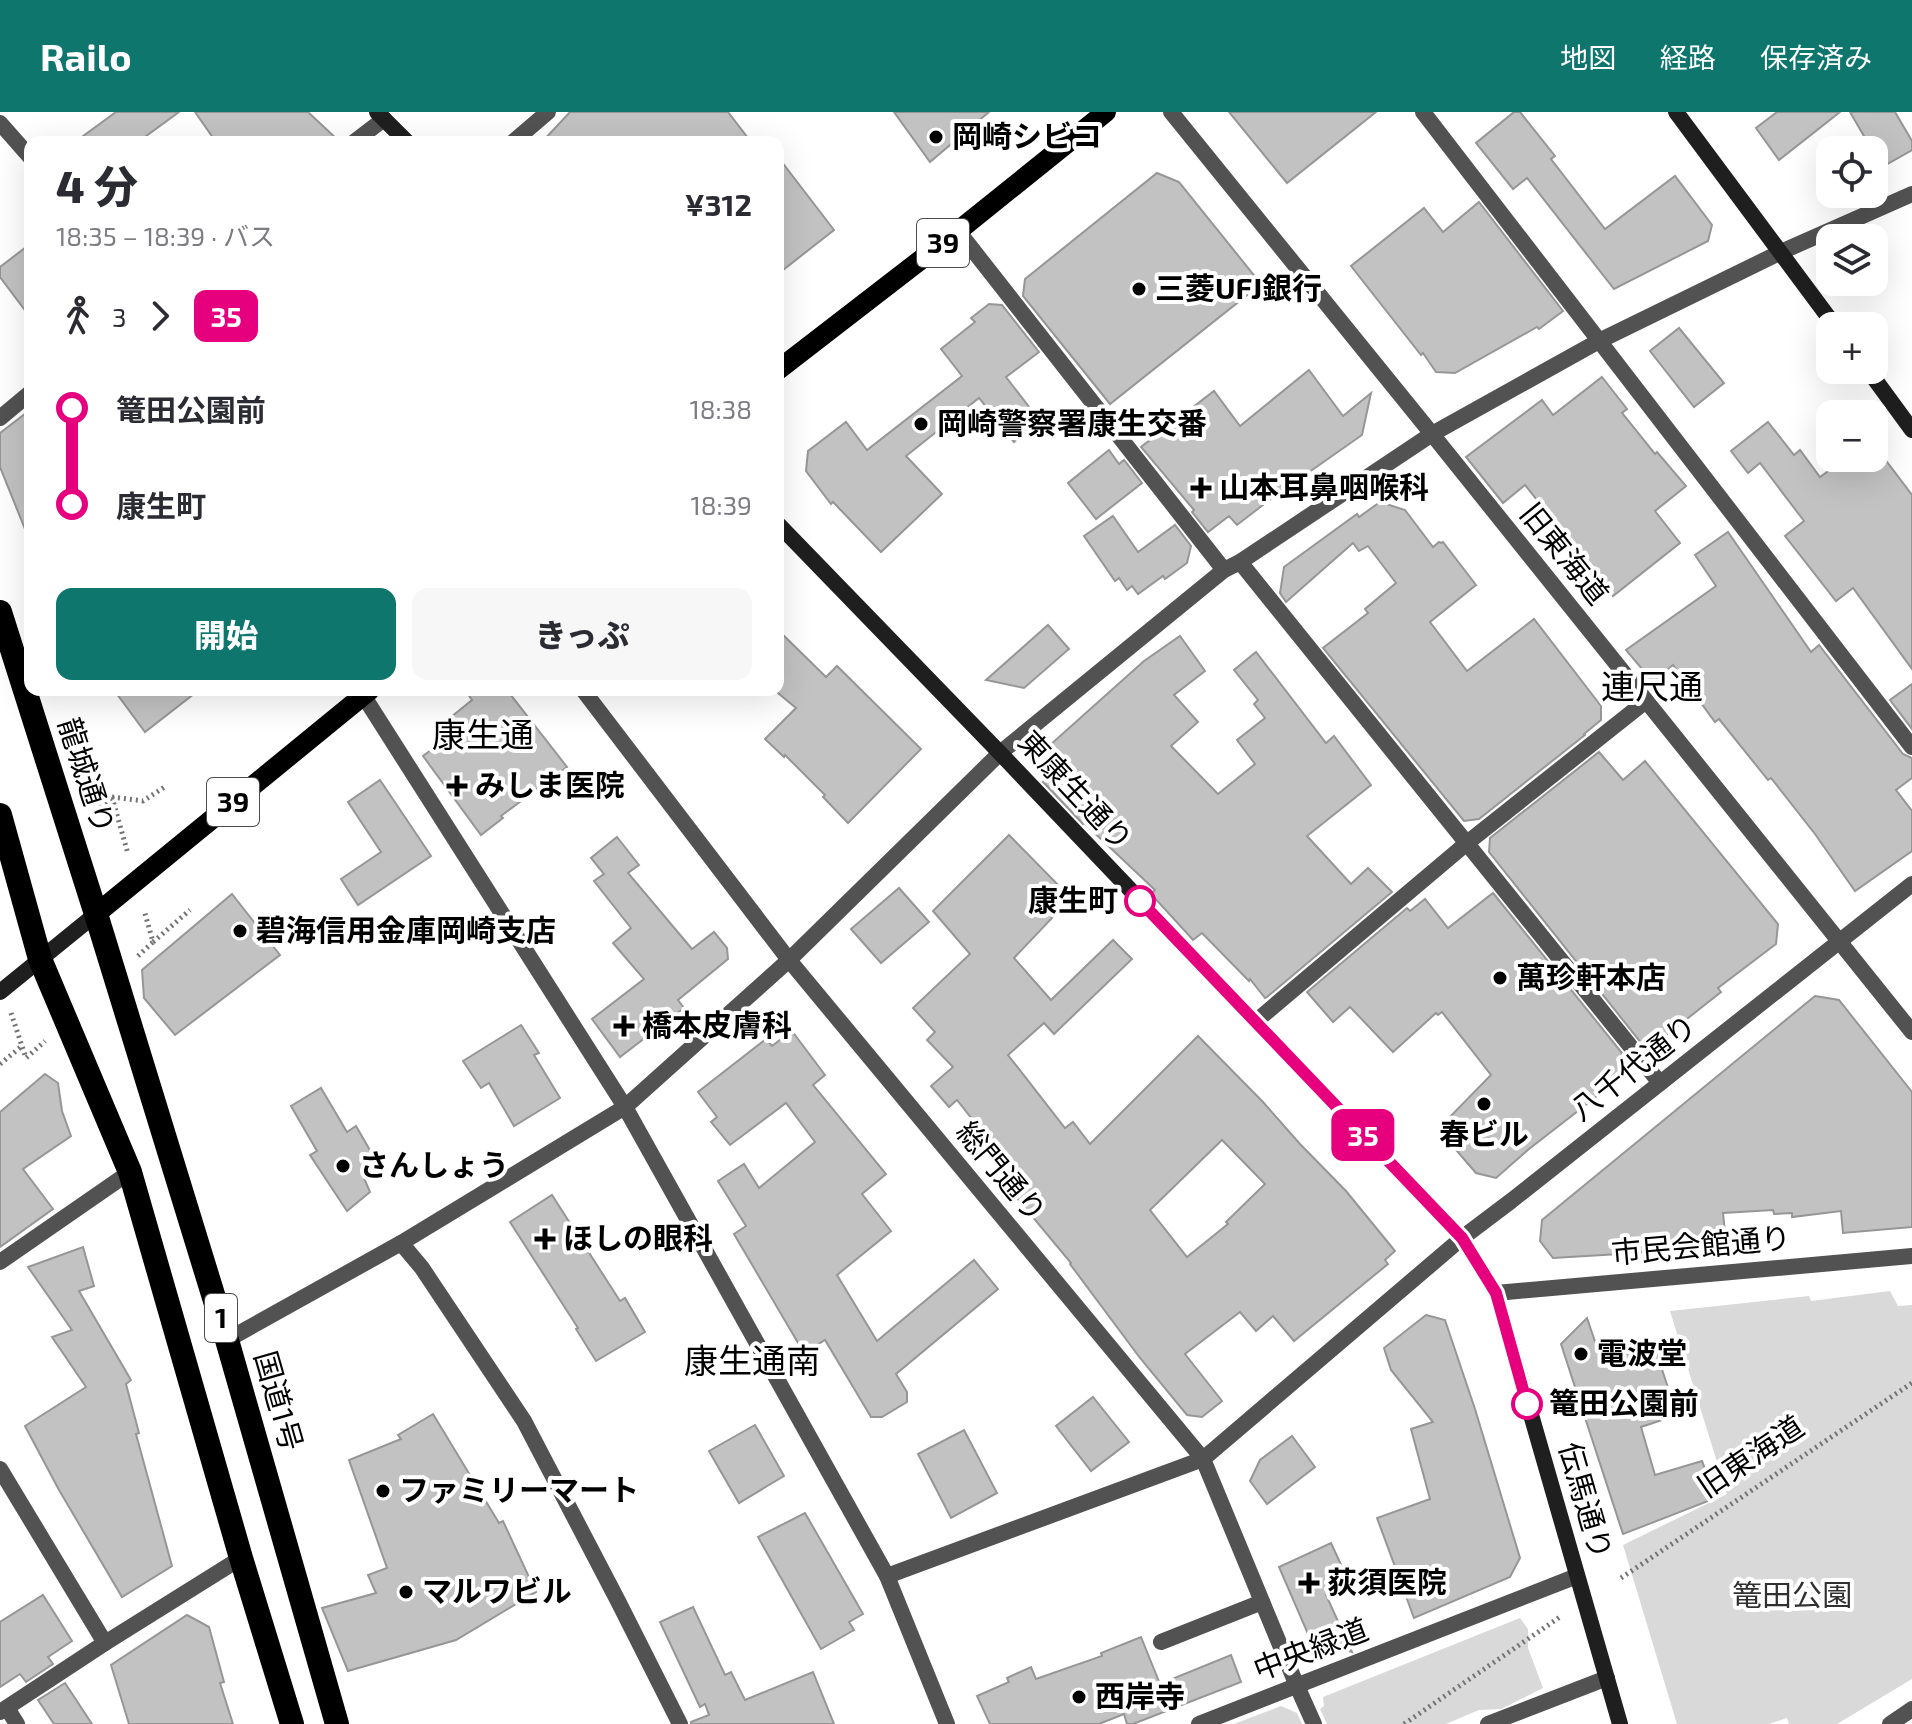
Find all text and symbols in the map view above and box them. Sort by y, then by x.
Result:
text: Railo [40,33,132,79]
text: 地図 [1560,40,1616,74]
text: 経路 [1660,40,1716,74]
text: 保存済み [1760,40,1872,74]
place label: 岡崎シビコ [952,117,1102,153]
marker: 岡崎シビコ [927,128,945,146]
map controls [1816,136,1888,472]
button: locate [1816,136,1888,208]
text: 4 分 [56,159,138,212]
text: ¥312 [685,186,752,222]
road number: 39 [917,219,969,267]
text: 18:35 – 18:39 · バス [56,220,275,251]
button: layers [1816,224,1888,296]
place label: 三菱UFJ銀行 [1155,269,1322,305]
marker: 三菱UFJ銀行 [1130,280,1148,298]
icon: walk [56,294,100,338]
icon: forward [138,294,182,338]
text: 35 [210,299,242,333]
text: 3 [112,301,126,332]
button: + [1816,312,1888,384]
text: 篭田公園前 [116,391,266,427]
text: 18:38 [689,393,752,424]
button: − [1816,400,1888,472]
place label: 岡崎警察署康生交番 [937,404,1207,440]
marker: 岡崎警察署康生交番 [912,415,930,433]
place label: 山本耳鼻咽喉科 [1219,468,1429,504]
marker: 山本耳鼻咽喉科 [1190,477,1212,499]
text: 康生町 [116,487,206,523]
text: 18:39 [690,489,752,520]
street label: 旧東海道 [1514,495,1617,611]
button: 開始 [56,588,396,680]
button: きっぷ [412,588,752,680]
district label: 連尺通 [1601,665,1703,706]
street label: 龍城通り [52,713,124,838]
district label: 康生通 [432,713,534,754]
street label: 東康生通り [1012,723,1141,857]
place label: みしま医院 [475,766,625,802]
marker: みしま医院 [446,775,468,797]
road number: 39 [207,778,259,826]
place label: 康生町 [1028,881,1118,917]
marker: 康生町 [1125,886,1155,916]
place label: 碧海信用金庫岡崎支店 [256,911,556,947]
marker: 碧海信用金庫岡崎支店 [231,922,249,940]
place label: 萬珍軒本店 [1516,958,1666,994]
marker: 萬珍軒本店 [1491,969,1509,987]
place label: 橋本皮膚科 [642,1006,792,1042]
street label: 八千代通り [1563,1006,1703,1127]
marker: 橋本皮膚科 [613,1015,635,1037]
marker: 春ビル [1475,1095,1493,1113]
line badge: 35 [1327,1109,1399,1161]
street label: 総門通り [950,1113,1055,1228]
place label: 春ビル [1439,1115,1529,1151]
text: 35 [1347,1118,1379,1152]
place label: さんしょう [359,1146,509,1182]
marker: さんしょう [334,1157,352,1175]
street label: 市民会館通り [1610,1218,1792,1270]
place label: ほしの眼科 [563,1219,713,1255]
marker: ほしの眼科 [534,1228,556,1250]
road number: 1 [205,1294,237,1342]
place label: 電波堂 [1597,1334,1687,1370]
district label: 康生通南 [684,1339,820,1380]
marker: 電波堂 [1572,1345,1590,1363]
street label: 国道1号 [249,1346,311,1454]
place label: 篭田公園前 [1549,1384,1699,1420]
marker: 篭田公園前 [1512,1389,1542,1419]
street label: 旧東海道 [1690,1407,1810,1504]
street label: 伝馬通り [1553,1438,1621,1563]
place label: ファミリーマート [399,1471,639,1507]
marker: ファミリーマート [374,1482,392,1500]
place label: 荻須医院 [1327,1563,1447,1599]
place label: マルワビル [422,1572,572,1608]
marker: 荻須医院 [1298,1572,1320,1594]
park label: 篭田公園 [1732,1576,1852,1612]
marker: マルワビル [397,1583,415,1601]
street label: 中央緑道 [1248,1610,1373,1686]
place label: 西岸寺 [1095,1677,1185,1713]
marker: 西岸寺 [1070,1688,1088,1706]

